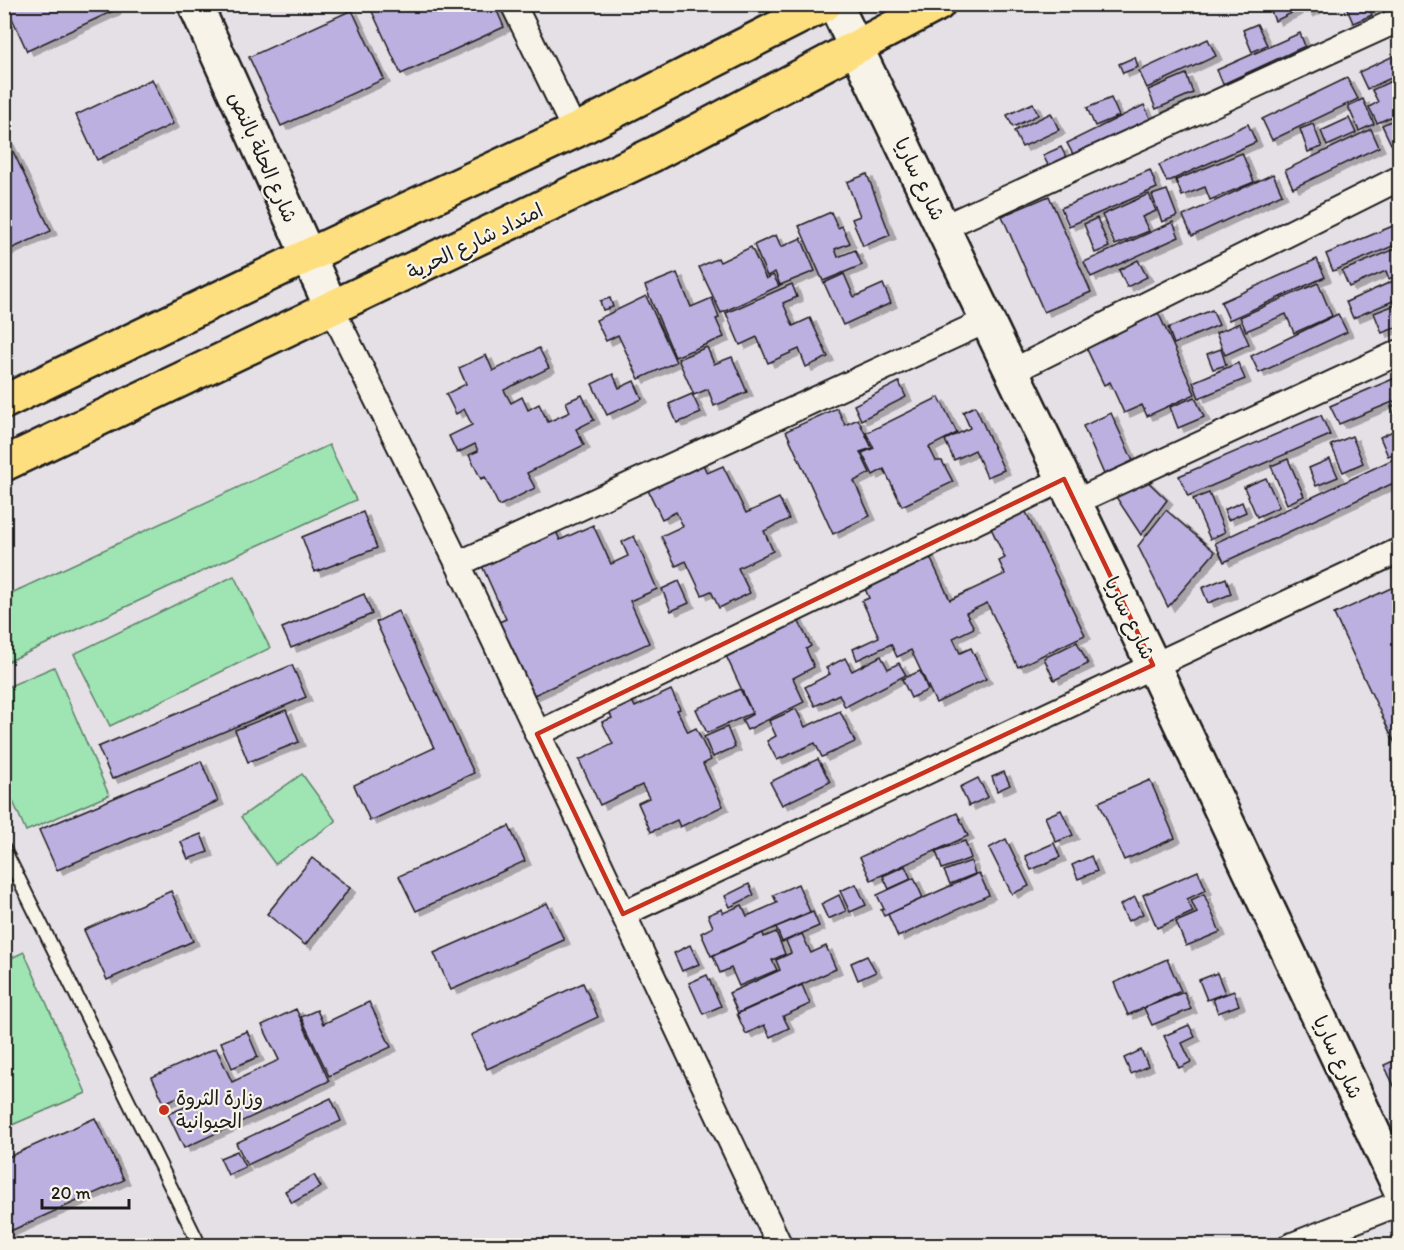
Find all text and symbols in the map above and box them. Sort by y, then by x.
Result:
street label: شارع الحلة بالنص [222,88,303,227]
street label: شارع ساريا [888,134,950,225]
street label: امتداد شارع الحرية [403,198,548,286]
street label: شارع ساريا [1098,573,1160,664]
street label: شارع ساريا [1307,1012,1368,1103]
place label: وزارة الثروة الحيوانية [176,1086,263,1134]
marker: وزارة الثروة الحيوانية [157,1103,171,1117]
scale bar [42,1172,129,1210]
text: 20 m [51,1182,91,1204]

